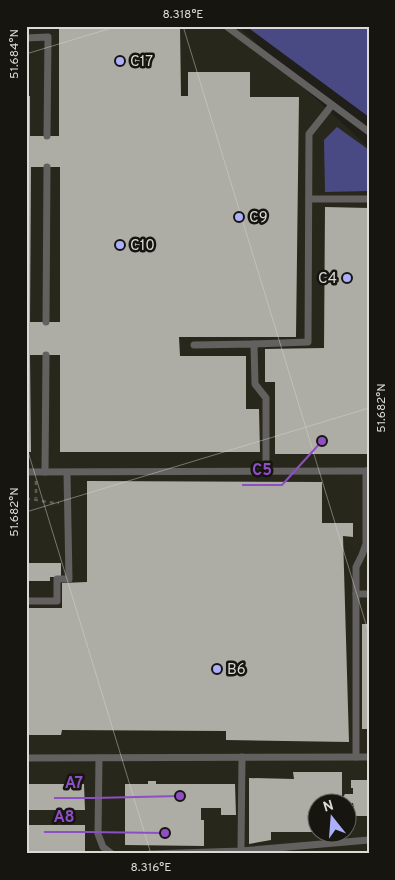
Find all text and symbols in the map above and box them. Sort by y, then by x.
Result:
text: 8.318°E [162,7,204,23]
text: 51.684°N [7,29,23,79]
place label: C17 [130,53,153,72]
marker: C17 [114,55,126,67]
place label: C9 [249,209,268,228]
marker: C9 [233,211,245,223]
place label: C10 [130,237,155,256]
marker: C10 [114,239,126,251]
place label: C4 [318,270,337,289]
marker: C4 [341,272,353,284]
text: 51.682°N [374,383,390,433]
callout: C5 [242,454,282,485]
text: C5 [252,461,272,481]
text: 51.682°N [7,487,23,537]
place label: B6 [227,661,246,680]
marker: B6 [211,663,223,675]
callout: A7 [54,767,93,798]
text: A7 [65,774,83,794]
north arrow [308,792,358,842]
text: N [321,797,336,817]
callout: A8 [44,801,85,832]
text: A8 [53,808,75,828]
text: 8.316°E [131,860,171,876]

